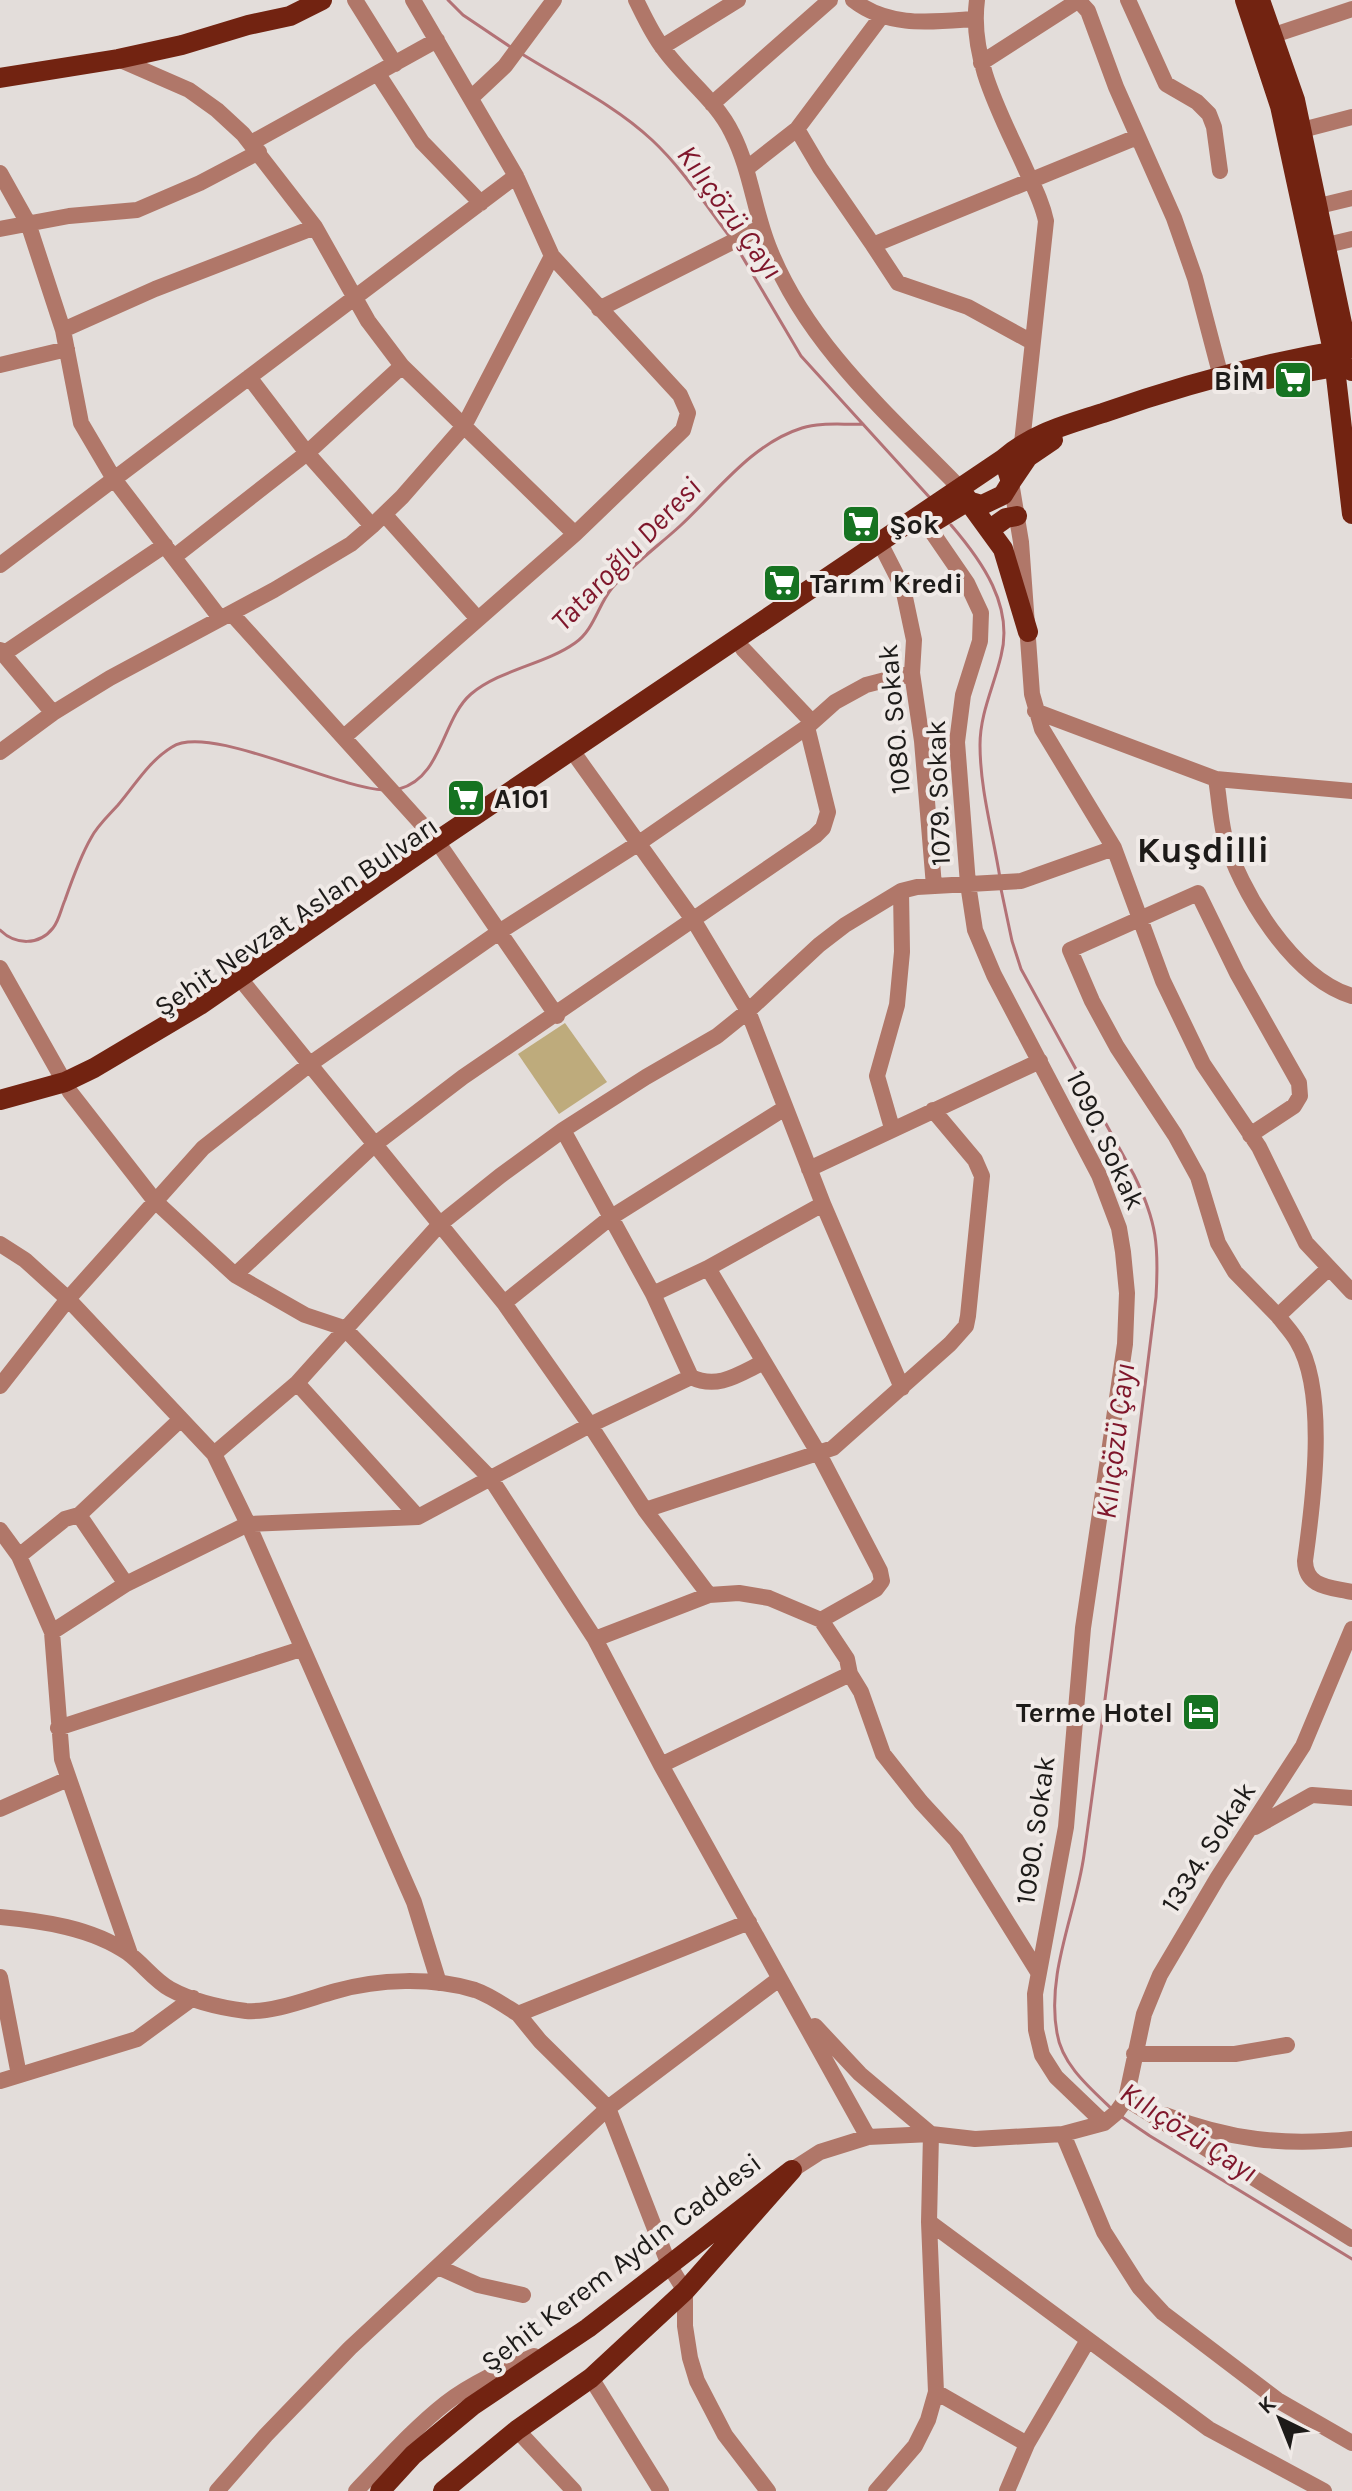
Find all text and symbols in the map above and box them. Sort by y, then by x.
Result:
water label: Kılıçözü Çayı [669,138,791,286]
supermarket icon: BİM [1272,359,1314,401]
place label: BİM [1214,364,1265,397]
water label: Tataroğlu Deresi [543,469,709,639]
supermarket icon: Şok [840,503,882,545]
place label: Şok [889,508,940,541]
supermarket icon: Tarım Kredi [761,562,803,604]
place label: Tarım Kredi [810,567,963,600]
street label: 1080. Sokak [871,643,917,795]
street label: 1079. Sokak [919,719,957,867]
supermarket icon: A101 [445,777,487,819]
place label: A101 [494,782,549,815]
street label: Şehit Nevzat Aslan Bulvarı [148,809,444,1023]
district label: Kuşdilli [1137,829,1269,871]
street label: 1090. Sokak [1059,1065,1153,1215]
water label: Kılıçözü Çayı [1088,1361,1142,1521]
hotel icon: Terme Hotel [1180,1691,1222,1733]
place label: Terme Hotel [1016,1696,1173,1729]
street label: 1090. Sokak [1008,1754,1062,1906]
street label: 1334. Sokak [1154,1776,1262,1918]
water label: Kılıçözü Çayı [1113,2074,1265,2190]
street label: Şehit Kerem Aydın Caddesi [474,2146,768,2378]
north arrow [1240,2379,1320,2459]
text: K [1253,2390,1282,2420]

